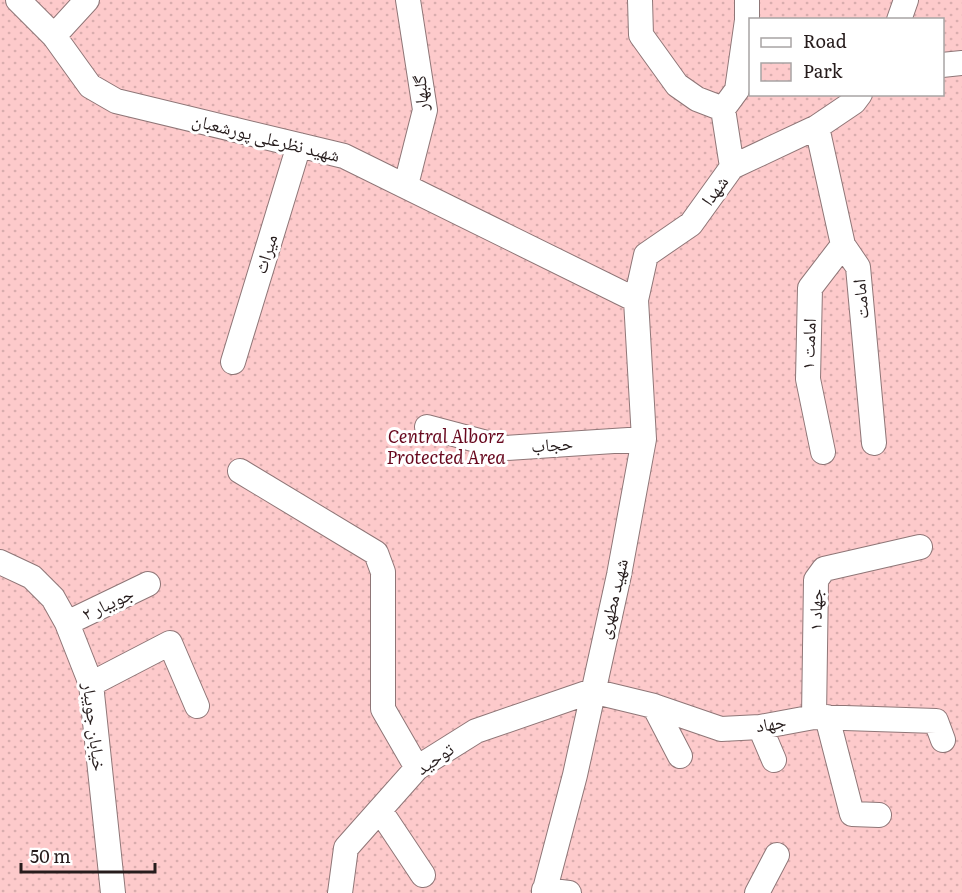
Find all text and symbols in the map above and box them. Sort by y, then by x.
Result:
legend [749,18,944,96]
text: Road [803,27,847,54]
text: Park [803,57,844,84]
street label: گلبهار [405,74,434,113]
street label: شهید نظرعلی پورشعبان [190,105,343,168]
street label: شهدا [694,169,734,211]
street label: میراث [246,230,283,277]
street label: امامت [844,278,875,320]
street label: امامت ۱ [793,318,822,370]
park label: Central Alborz Protected Area [387,422,506,470]
street label: حجاب [530,429,574,458]
street label: شهید مطهری [589,556,634,642]
street label: جویبار ۲ [77,579,138,626]
street label: جهاد ۱ [801,589,828,631]
street label: خیابان جویبار [77,680,114,773]
street label: جهاد [754,707,788,738]
street label: توحید [410,735,459,781]
scale bar [21,836,154,874]
text: 50 m [30,842,71,869]

